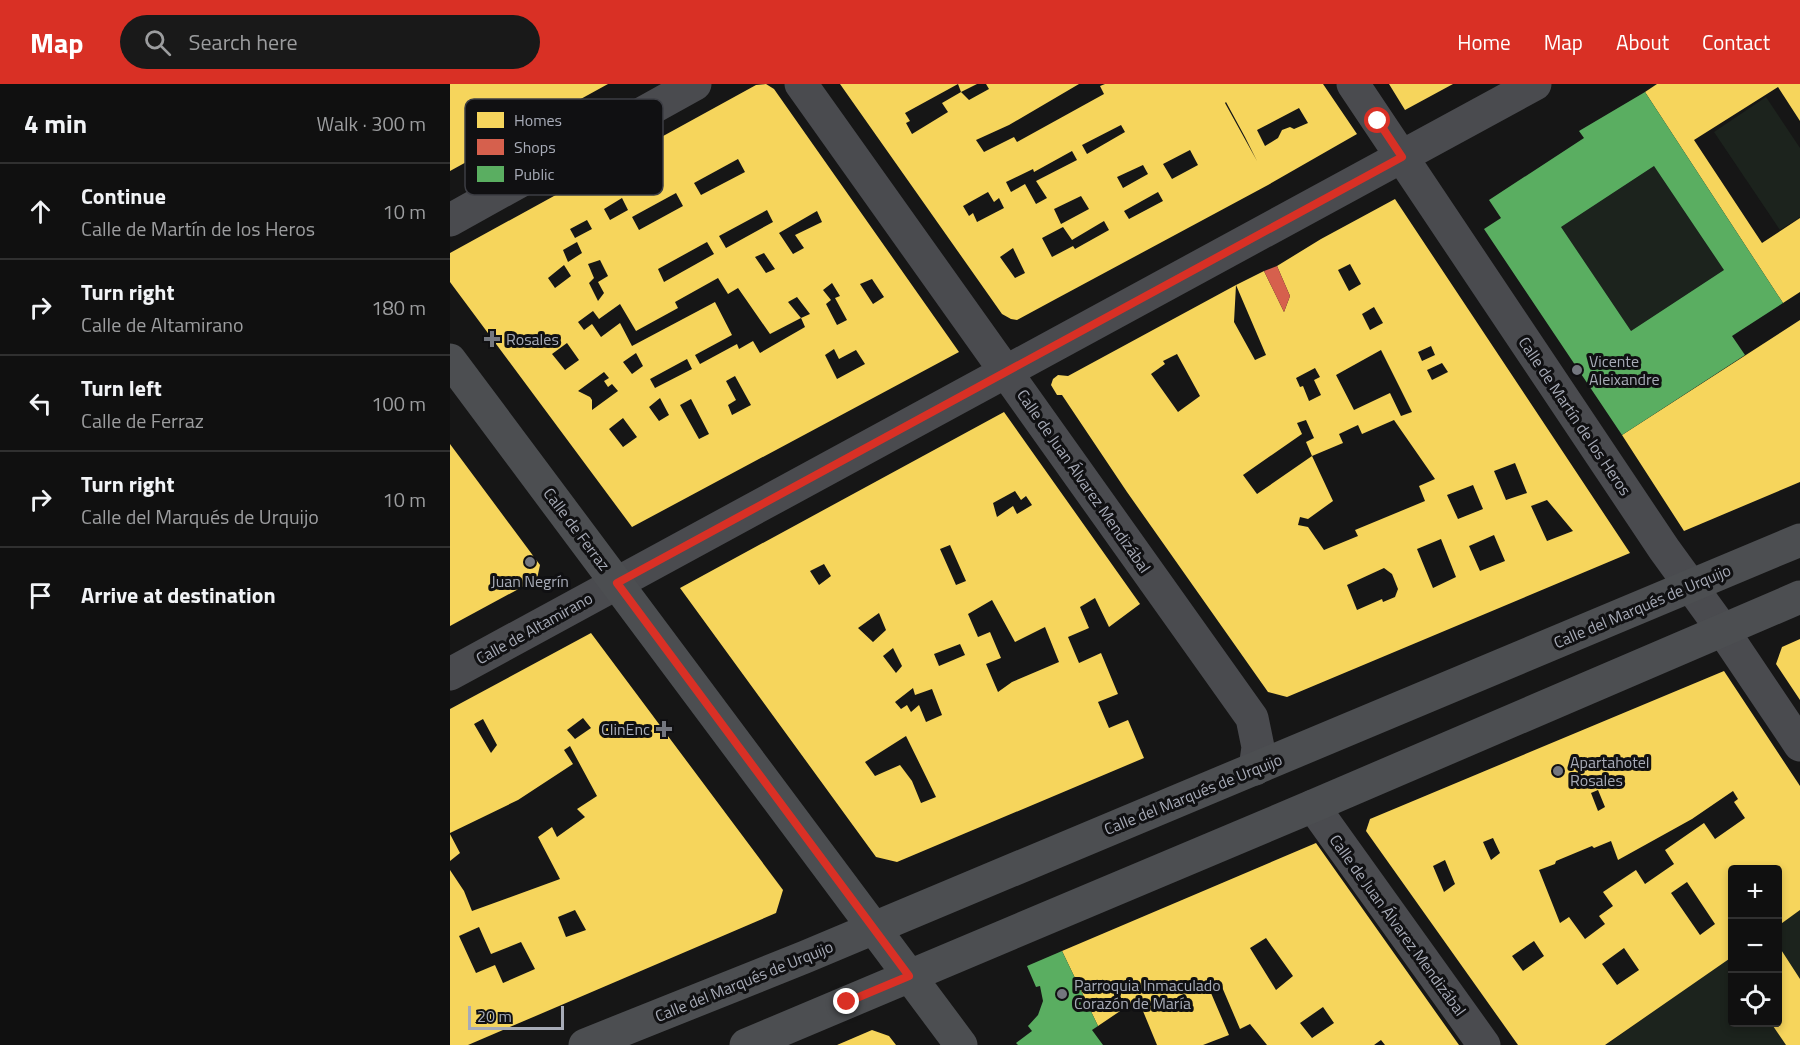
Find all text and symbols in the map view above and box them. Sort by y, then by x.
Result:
search box [120,15,540,69]
text: Map [30,21,84,64]
text: Search here [189,25,298,59]
icon: search [141,26,174,59]
text: Home [1457,26,1511,58]
text: Map [1544,26,1583,58]
text: About [1616,26,1669,58]
text: Contact [1702,26,1770,58]
legend [465,99,663,195]
text: 4 min [24,104,87,143]
route start [1364,107,1390,133]
text: Walk · 300 m [317,108,426,139]
text: Homes [514,108,562,132]
text: Shops [514,135,556,159]
text: Public [514,162,555,186]
text: Continue [81,179,166,213]
icon: ahead [24,195,57,228]
text: 10 m [382,196,426,227]
text: Calle de Martín de los Heros [81,213,315,244]
text: Turn right [81,275,175,309]
icon: right [24,291,57,324]
text: 180 m [371,292,426,323]
text: Calle de Altamirano [81,309,244,340]
place label: Rosales [506,327,559,351]
marker: Rosales [483,330,501,348]
street label: Calle de Martín de los Heros [1513,332,1637,500]
place label: Vicente Aleixandre [1589,349,1660,391]
marker: Vicente Aleixandre [1570,363,1584,377]
text: Turn left [81,371,162,405]
street label: Calle de Juan Álvarez Mendizábal [1011,384,1157,578]
icon: left [24,387,57,420]
text: 100 m [371,388,426,419]
text: Calle de Ferraz [81,405,204,436]
text: Turn right [81,467,175,501]
icon: right [24,483,57,516]
street label: Calle de Ferraz [538,483,616,575]
text: 10 m [382,484,426,515]
text: Calle del Marqués de Urquijo [81,501,319,532]
marker: Juan Negrín [523,555,537,569]
street label: Calle del Marqués de Urquijo [1550,558,1734,654]
place label: Juan Negrín [491,569,569,593]
text: Arrive at destination [81,578,276,612]
icon: arrive [24,579,57,612]
street label: Calle de Altamirano [471,586,597,670]
place label: ClinEnc [601,717,650,741]
marker: ClinEnc [655,720,673,738]
street label: Calle del Marqués de Urquijo [1100,747,1286,841]
place label: Apartahotel Rosales [1570,750,1650,792]
marker: Apartahotel Rosales [1551,764,1565,778]
street label: Calle de Juan Álvarez Mendizábal [1324,829,1472,1021]
map controls [1728,865,1782,1027]
button: + [1728,865,1782,919]
button: − [1728,919,1782,973]
street label: Calle del Marqués de Urquijo [651,934,837,1028]
place label: Parroquia Inmaculado Corazón de María [1074,973,1221,1015]
button: locate [1728,973,1782,1027]
marker: Parroquia Inmaculado Corazón de María [1055,987,1069,1001]
route end [833,988,859,1014]
scale bar [468,1003,564,1030]
text: 20 m [477,1004,512,1028]

